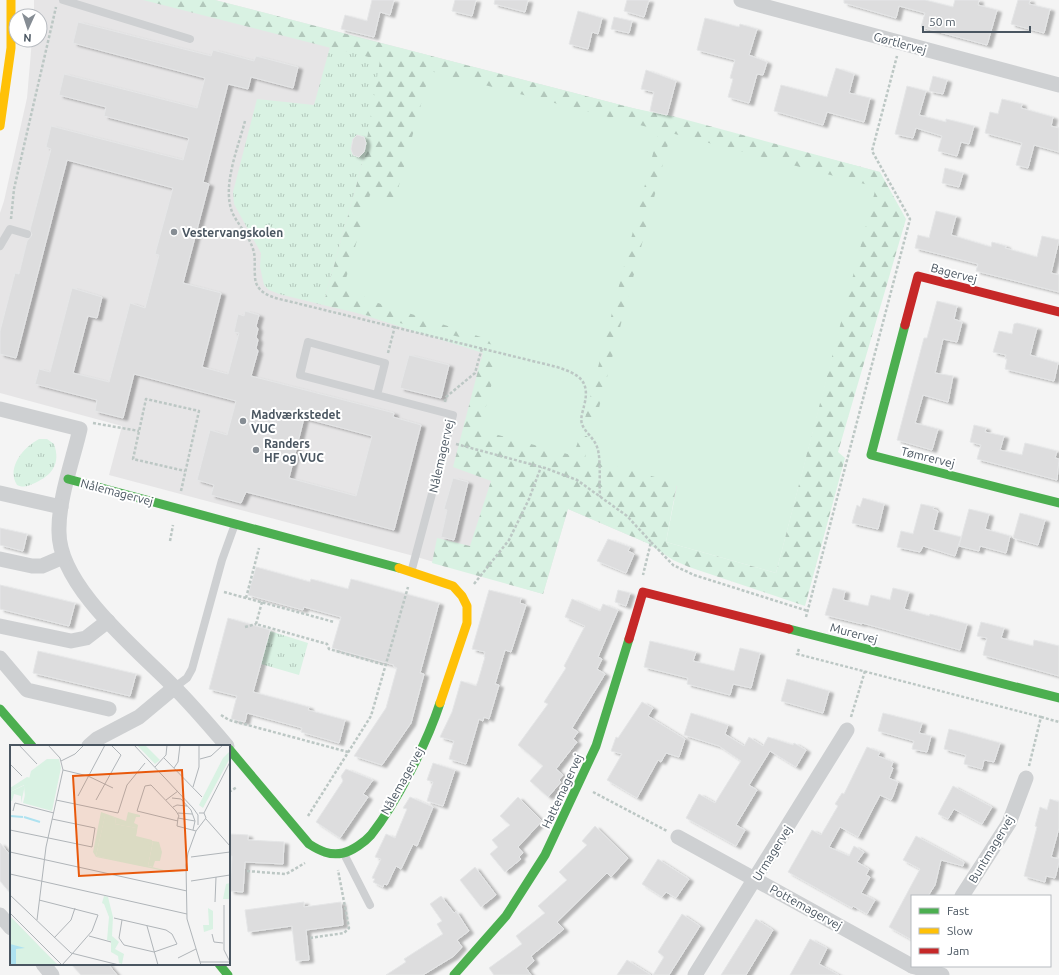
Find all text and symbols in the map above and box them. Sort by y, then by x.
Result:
north arrow [8,8,48,48]
scale bar [923,8,1030,34]
text: 50 m [929,15,956,28]
street label: Gørtlervej [872,30,928,56]
text: N [23,32,32,44]
place label: Vestervangskolen [182,226,283,239]
marker: Vestervangskolen [169,227,179,237]
street label: Bagervej [929,261,979,285]
place label: Madværkstedet VUC [251,408,341,435]
marker: Madværkstedet VUC [238,416,248,426]
street label: Nålemagervej [426,418,456,494]
place label: Randers HF og VUC [264,437,324,464]
street label: Tømrervej [900,444,956,470]
marker: Randers HF og VUC [251,445,261,455]
street label: Nålemagervej [79,476,155,508]
street label: Murervej [829,620,879,646]
inset map [10,745,230,965]
street label: Nålemagervej [378,745,426,817]
street label: Hattemagervej [539,752,585,830]
street label: Buntmagervej [966,813,1016,885]
street label: Urmagervej [750,823,794,883]
street label: Pottemagervej [768,882,844,932]
legend [911,895,1051,967]
text: Fast [947,904,969,917]
text: Slow [947,924,973,937]
text: Jam [947,944,969,957]

